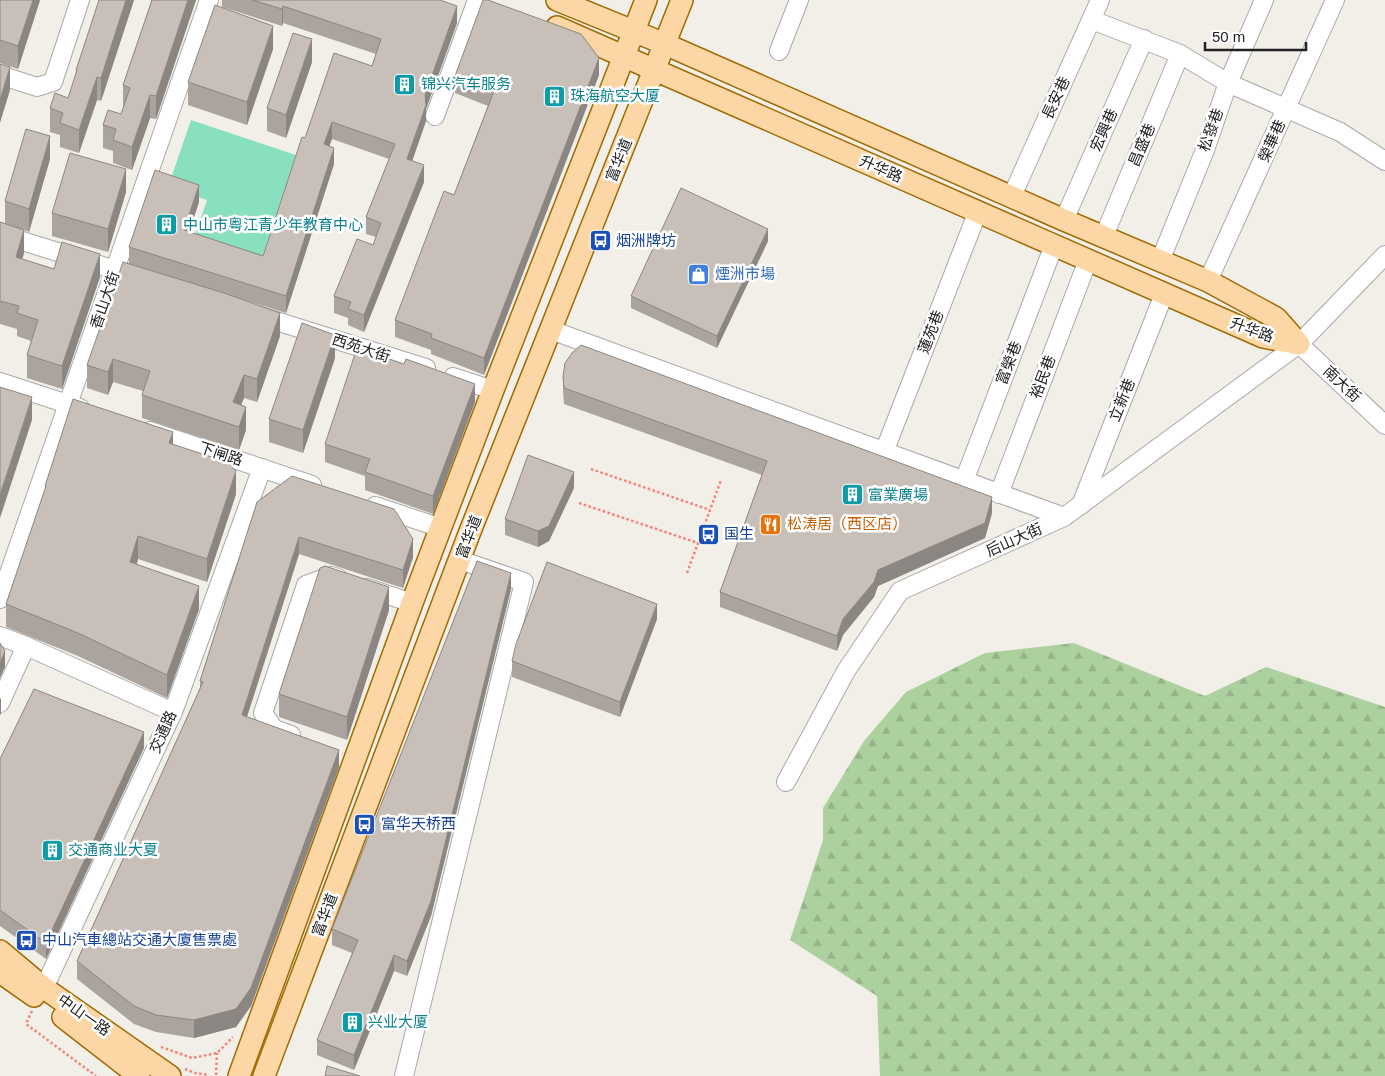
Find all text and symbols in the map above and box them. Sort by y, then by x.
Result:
scale bar [1205,20,1306,52]
text: 50 m [1212,28,1245,45]
building icon: 锦兴汽车服务 [393,72,417,96]
street label: 長安巷 [1038,74,1073,122]
place label: 锦兴汽车服务 [421,75,511,92]
building icon: 珠海航空大厦 [542,84,566,108]
place label: 珠海航空大厦 [570,87,660,104]
street label: 宏興巷 [1087,106,1120,154]
street label: 松發巷 [1195,106,1226,154]
street label: 榮華巷 [1255,117,1288,165]
street label: 昌盛巷 [1125,121,1158,169]
street label: 富华道 [602,136,635,184]
street label: 升华路 [857,152,905,185]
building icon: 中山市粤江青少年教育中心 [155,213,179,237]
place label: 中山市粤江青少年教育中心 [183,216,363,233]
bus stop icon: 烟洲牌坊 [588,229,612,253]
place label: 烟洲牌坊 [616,232,676,249]
shop icon: 煙洲市場 [687,262,711,286]
place label: 煙洲市場 [715,265,775,282]
street label: 香山大街 [87,269,122,331]
street label: 蓮苑巷 [915,308,947,356]
street label: 升华路 [1228,314,1276,345]
street label: 西苑大街 [330,330,392,365]
street label: 富榮巷 [993,339,1025,387]
street label: 裕民巷 [1027,353,1059,401]
street label: 南大街 [1320,362,1365,405]
street label: 立新巷 [1105,376,1138,424]
street label: 下闸路 [197,438,245,469]
building icon: 富業廣場 [840,483,864,507]
place label: 富業廣場 [868,486,928,503]
restaurant icon: 松涛居（西区店） [759,512,783,536]
street label: 富华道 [453,513,485,561]
place label: 松涛居（西区店） [787,515,907,532]
street label: 后山大街 [983,520,1045,560]
bus stop icon: 国生 [696,522,720,546]
place label: 国生 [724,525,754,542]
street label: 交通路 [146,708,179,756]
bus stop icon: 富华天桥西 [353,812,377,836]
place label: 富华天桥西 [381,815,456,832]
building icon: 交通商业大夏 [40,838,64,862]
place label: 交通商业大夏 [68,841,158,858]
street label: 富华道 [309,891,341,939]
bus stop icon: 中山汽車總站交通大廈售票處 [14,928,38,952]
place label: 中山汽車總站交通大廈售票處 [42,931,237,948]
street label: 中山一路 [55,990,114,1039]
building icon: 兴业大厦 [340,1010,364,1034]
place label: 兴业大厦 [368,1013,428,1030]

